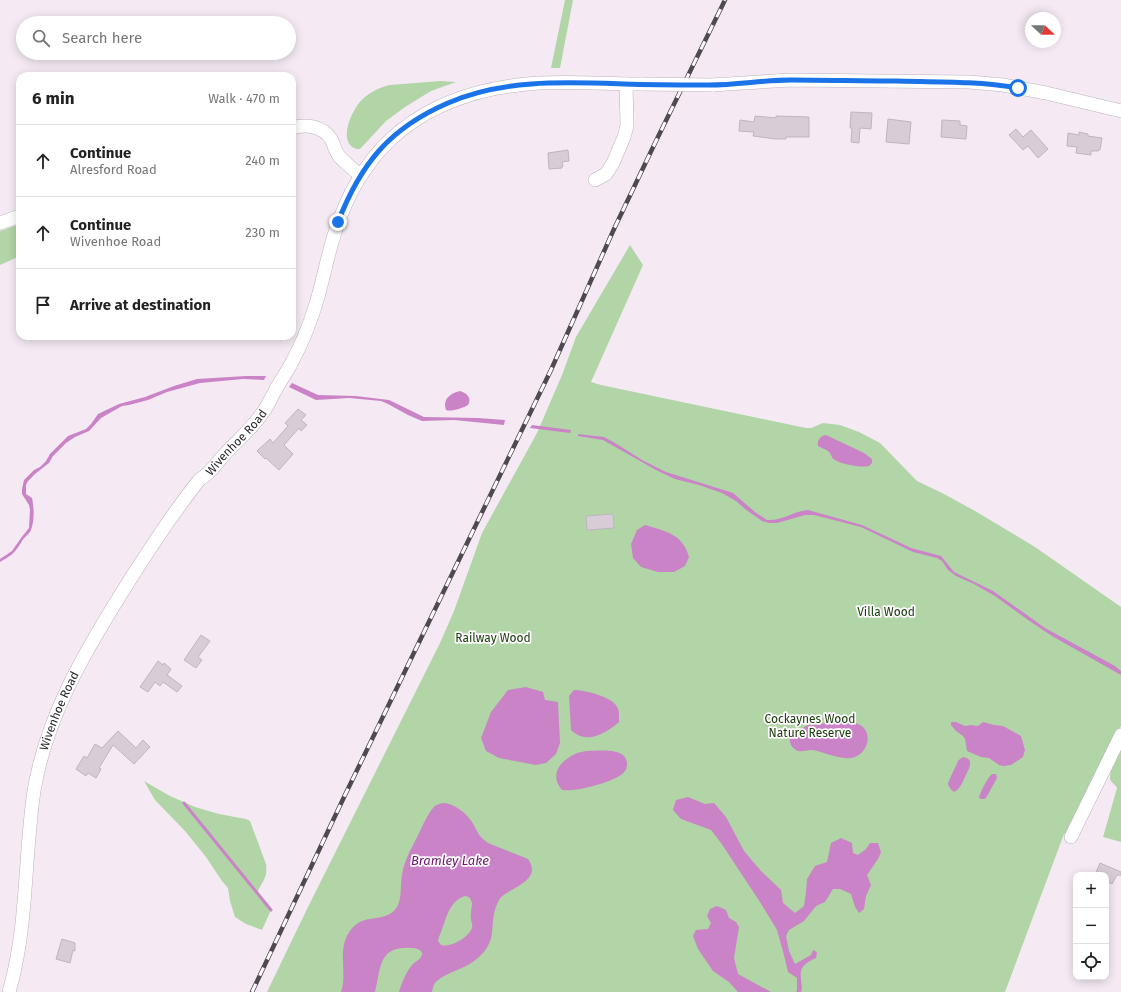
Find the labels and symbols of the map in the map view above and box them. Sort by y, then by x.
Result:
north arrow [1025,12,1061,48]
route start [1009,79,1027,97]
route end [329,213,347,231]
street label: Wivenhoe Road [203,407,270,478]
park label: Villa Wood [857,605,915,619]
park label: Railway Wood [455,631,531,645]
street label: Wivenhoe Road [37,669,82,752]
park label: Cockaynes Wood Nature Reserve [765,712,855,740]
water label: Bramley Lake [411,853,489,868]

